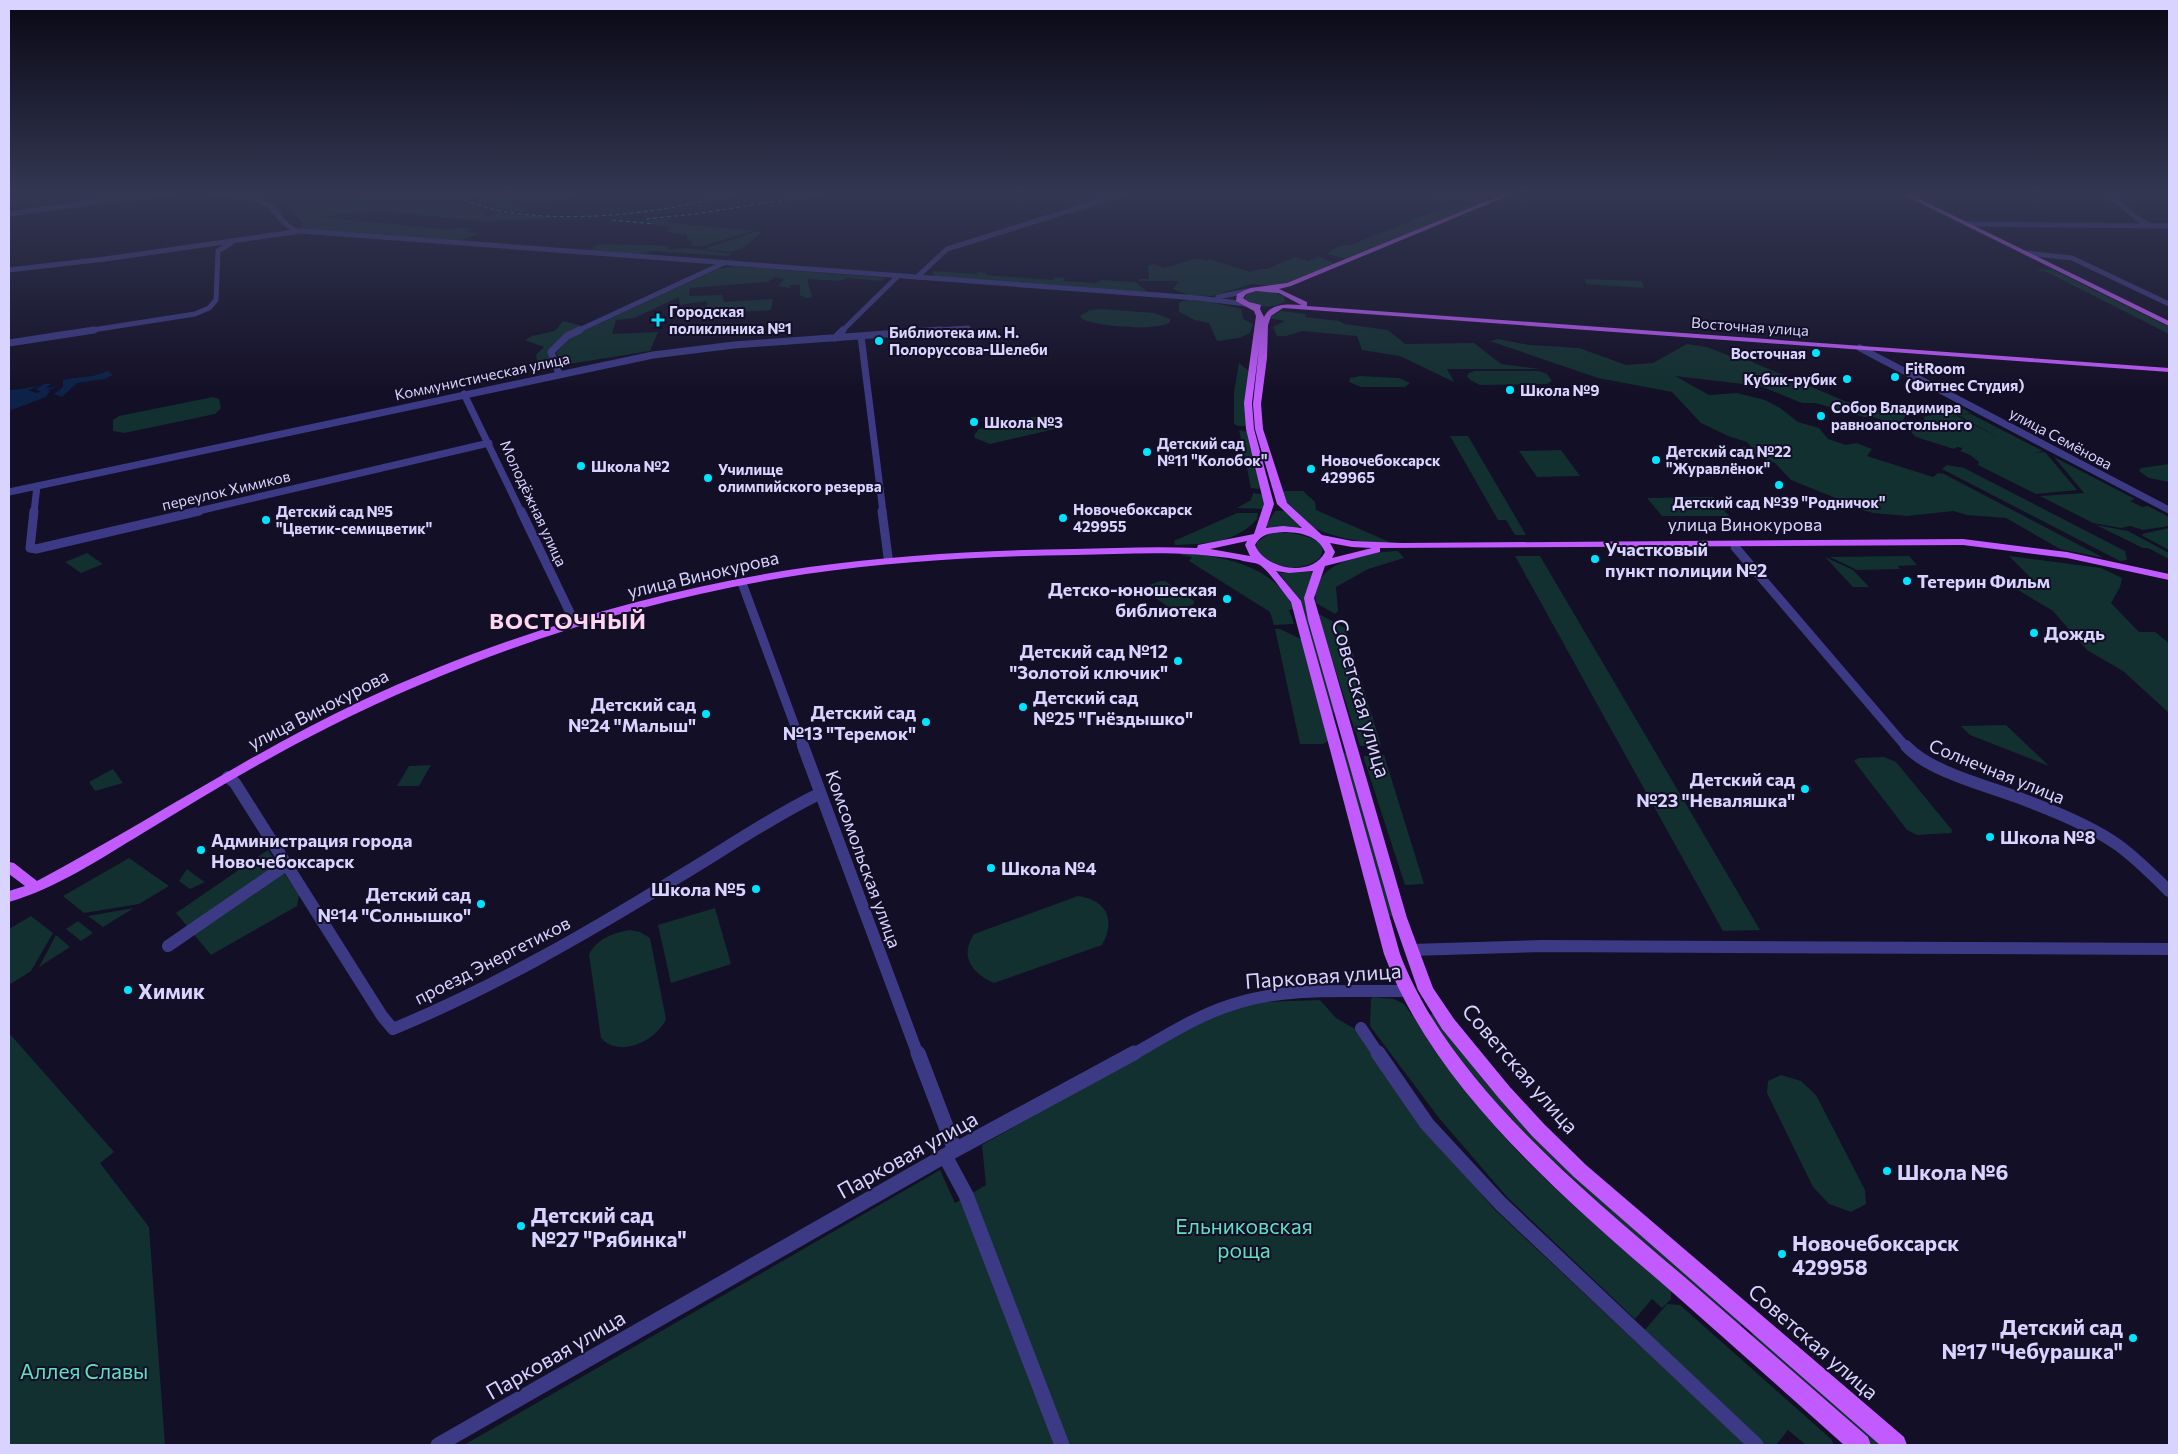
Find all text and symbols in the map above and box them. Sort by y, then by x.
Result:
place label: Городская поликлиника №1 [669,302,792,337]
marker: Городская поликлиника №1 [651,313,665,327]
street label: Восточная улица [1690,313,1810,339]
place label: Библиотека им. Н. Полоруссова-Шелеби [889,323,1048,358]
marker: Библиотека им. Н. Полоруссова-Шелеби [873,335,885,347]
place label: Восточная [1731,344,1806,362]
marker: Восточная [1810,347,1822,359]
street label: Коммунистическая улица [393,349,571,403]
place label: FitRoom (Фитнес Студия) [1905,359,2025,394]
place label: Кубик-рубик [1743,370,1837,388]
marker: FitRoom (Фитнес Студия) [1889,371,1901,383]
marker: Кубик-рубик [1841,373,1853,385]
place label: Школа №9 [1520,381,1600,399]
marker: Школа №9 [1504,384,1516,396]
place label: Собор Владимира равноапостольного [1831,398,1973,433]
street label: улица Семёнова [2006,403,2116,473]
marker: Собор Владимира равноапостольного [1815,410,1827,422]
place label: Школа №3 [984,413,1063,431]
marker: Школа №3 [968,416,980,428]
place label: Детский сад №11 "Колобок" [1157,434,1267,469]
street label: Молодёжная улица [497,437,571,569]
place label: Детский сад №22 "Журавлёнок" [1666,442,1791,477]
marker: Детский сад №11 "Колобок" [1141,446,1153,458]
place label: Новочебоксарск 429965 [1321,451,1441,486]
marker: Детский сад №22 "Журавлёнок" [1650,454,1662,466]
place label: Школа №2 [591,457,670,475]
marker: Школа №2 [575,460,587,472]
place label: Училище олимпийского резерва [718,460,882,495]
marker: Новочебоксарск 429965 [1305,463,1317,475]
street label: переулок Химиков [160,466,292,514]
marker: Училище олимпийского резерва [702,472,714,484]
marker: Детский сад №39 "Родничок" [1773,479,1785,491]
place label: Детский сад №39 "Родничок" [1672,493,1886,511]
place label: Новочебоксарск 429955 [1073,500,1193,535]
place label: Детский сад №5 "Цветик-семицветик" [276,502,432,537]
marker: Новочебоксарск 429955 [1057,512,1069,524]
street label: улица Винокурова [1668,513,1822,535]
marker: Детский сад №5 "Цветик-семицветик" [260,514,272,526]
place label: Участковый пункт полиции №2 [1605,538,1767,581]
street label: улица Винокурова [625,546,781,602]
marker: Участковый пункт полиции №2 [1589,553,1601,565]
place label: Тетерин Фильм [1917,570,2050,592]
marker: Тетерин Фильм [1901,575,1913,587]
place label: Детско-юношеская библиотека [1048,578,1217,621]
marker: Детско-юношеская библиотека [1221,593,1233,605]
district label: ВОСТОЧНЫЙ [489,607,647,634]
street label: Советская улица [1327,616,1397,780]
place label: Дождь [2044,622,2105,644]
marker: Дождь [2028,627,2040,639]
place label: Детский сад №12 "Золотой ключик" [1009,640,1168,683]
marker: Детский сад №12 "Золотой ключик" [1172,655,1184,667]
street label: улица Винокурова [244,664,392,754]
place label: Детский сад №25 "Гнёздышко" [1033,686,1193,729]
place label: Детский сад №24 "Малыш" [568,693,696,736]
place label: Детский сад №13 "Теремок" [783,701,916,744]
marker: Детский сад №25 "Гнёздышко" [1017,701,1029,713]
marker: Детский сад №24 "Малыш" [700,708,712,720]
marker: Детский сад №13 "Теремок" [920,716,932,728]
street label: Солнечная улица [1926,734,2068,808]
street label: Комсомольская улица [822,767,906,951]
place label: Детский сад №23 "Неваляшка" [1636,768,1795,811]
marker: Детский сад №23 "Неваляшка" [1799,783,1811,795]
place label: Школа №8 [2000,826,2096,848]
place label: Администрация города Новочебоксарск [211,829,412,872]
marker: Школа №8 [1984,831,1996,843]
marker: Администрация города Новочебоксарск [195,844,207,856]
place label: Школа №4 [1001,857,1096,879]
marker: Школа №4 [985,862,997,874]
place label: Школа №5 [651,878,746,900]
place label: Детский сад №14 "Солнышко" [317,883,471,926]
marker: Школа №5 [750,883,762,895]
marker: Детский сад №14 "Солнышко" [475,898,487,910]
street label: проезд Энергетиков [410,911,574,1009]
street label: Парковая улица [1244,957,1402,993]
place label: Химик [138,978,205,1003]
marker: Химик [122,984,134,996]
street label: Советская улица [1458,998,1584,1138]
street label: Парковая улица [832,1105,982,1203]
place label: Школа №6 [1897,1159,2008,1184]
marker: Школа №6 [1881,1165,1893,1177]
place label: Детский сад №27 "Рябинка" [531,1202,687,1251]
park label: Ельниковская роща [1175,1213,1313,1262]
marker: Детский сад №27 "Рябинка" [515,1220,527,1232]
place label: Новочебоксарск 429958 [1792,1230,1959,1279]
marker: Новочебоксарск 429958 [1776,1248,1788,1260]
street label: Советская улица [1744,1278,1884,1404]
street label: Парковая улица [481,1304,629,1404]
place label: Детский сад №17 "Чебурашка" [1941,1314,2123,1363]
marker: Детский сад №17 "Чебурашка" [2127,1332,2139,1344]
park label: Аллея Славы [20,1358,148,1383]

